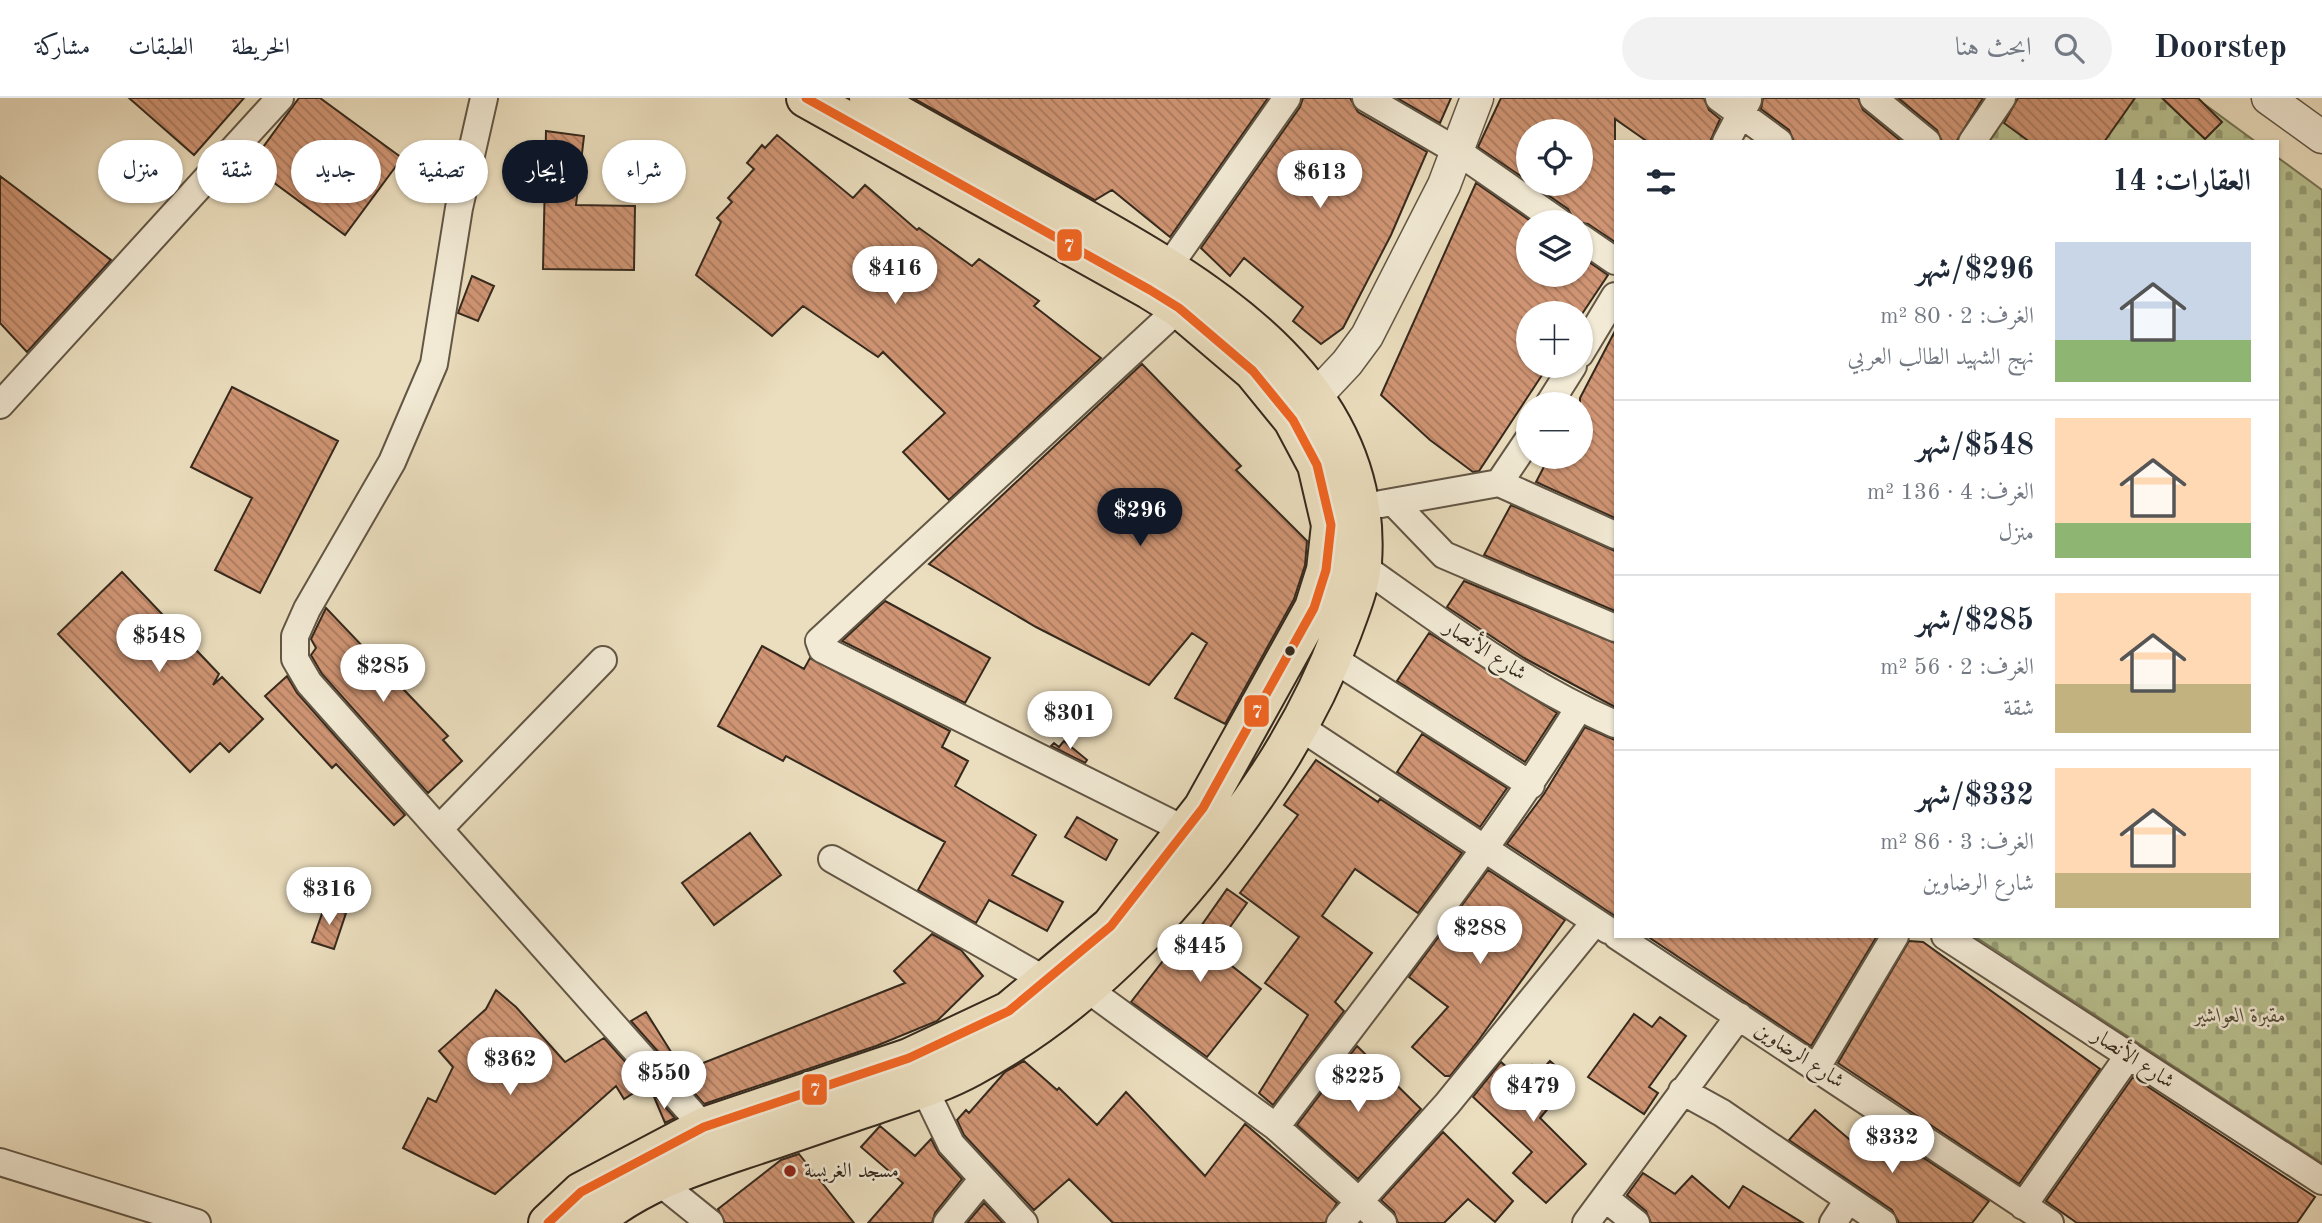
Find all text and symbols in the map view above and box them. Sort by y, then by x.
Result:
search box [1622,17,2112,80]
icon: search [2050,29,2088,67]
text: Doorstep [2154,32,2287,65]
text: ابحث هنا [1955,35,2032,61]
text: مشاركة [35,36,90,60]
text: الطبقات [128,36,194,60]
text: الخريطة [232,36,290,60]
map controls [1516,119,1593,469]
button: locate [1516,119,1593,196]
chip: منزل [98,140,183,203]
chip: شقة [197,140,277,203]
chip: جديد [291,140,381,203]
chip: تصفية [395,140,488,203]
chip: إيجار [502,140,588,203]
chip: شراء [602,140,686,203]
pin: $613 [1279,150,1361,210]
text: $613 [1293,161,1347,184]
icon: filters [1642,163,1680,201]
text: العقارات: 14 [2112,167,2251,197]
button: layers [1516,210,1593,287]
line badge: 7 [1056,228,1083,262]
text: 7 [1063,238,1075,257]
pin: $416 [854,246,936,306]
text: $296/شهر [1916,255,2034,285]
text: $416 [868,257,922,280]
icon: home [2111,270,2195,354]
button: + [1516,301,1593,378]
text: الغرف: 2 · 80 m² [1880,305,2034,328]
text: نهج الشهيد الطالب العربي [1848,346,2034,369]
button: − [1516,392,1593,469]
text: $548/شهر [1916,431,2034,461]
icon: home [2111,446,2195,530]
text: الغرف: 4 · 136 m² [1867,481,2034,504]
pin: $296 [1099,489,1181,548]
text: $296 [1113,499,1167,522]
text: منزل [1999,522,2034,545]
text: $285/شهر [1916,606,2034,636]
street label: شارع الأنصار [1435,611,1533,690]
pin: $548 [118,614,200,674]
icon: home [2111,621,2195,705]
text: $548 [132,625,186,648]
pin: $285 [342,644,424,704]
unlabelled marker [1283,644,1297,658]
text: $285 [356,655,410,678]
text: الغرف: 2 · 56 m² [1880,656,2034,679]
pin: $301 [1029,692,1111,751]
line badge: 7 [1243,694,1270,728]
text: شقة [2004,697,2034,720]
text: $301 [1043,702,1097,725]
text: 7 [1251,704,1263,723]
text: $332/شهر [1916,781,2034,811]
icon: home [2111,796,2195,880]
text: الغرف: 3 · 86 m² [1880,831,2034,854]
pin: $316 [288,868,370,927]
text: شارع الرضاوين [1922,872,2034,895]
text: $316 [302,878,356,901]
pin: $288 [1439,906,1521,966]
text: $288 [1453,917,1507,940]
pin: $445 [1159,924,1241,984]
text: $445 [1173,935,1227,958]
park label: مقبرة العواشير [2192,1006,2286,1028]
street label: شارع الرضاوين [1747,1019,1848,1098]
street label: شارع الأنصار [2083,1019,2181,1098]
pin: $362 [469,1038,551,1097]
text: $362 [483,1048,537,1071]
pin: $550 [623,1052,705,1111]
pin: $225 [1317,1054,1399,1114]
text: $550 [637,1062,691,1085]
text: $225 [1331,1065,1385,1088]
pin: $479 [1492,1065,1574,1124]
line badge: 7 [801,1073,828,1106]
text: $479 [1506,1075,1560,1098]
text: 7 [809,1082,821,1101]
pin: $332 [1851,1116,1933,1175]
text: $332 [1865,1126,1919,1149]
place label: مسجد الغريسة [804,1161,899,1183]
marker: مسجد الغريسة [782,1163,798,1179]

